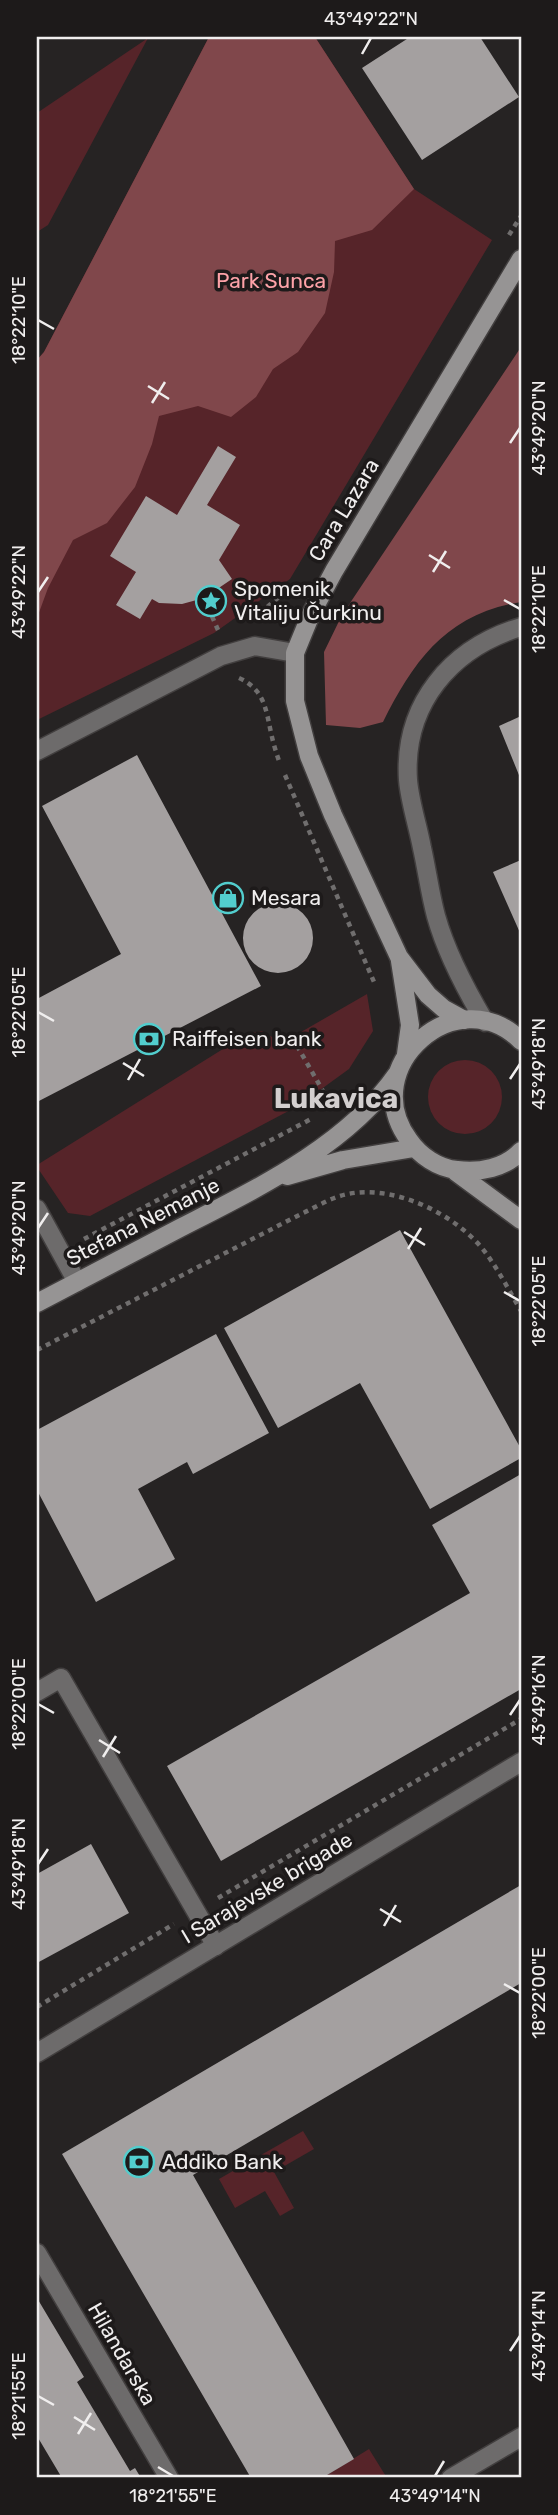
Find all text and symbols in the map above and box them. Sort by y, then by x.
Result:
text: 43°49'22"N [324,8,418,30]
park label: Park Sunca [216,268,326,293]
text: 18°22'10"E [8,276,30,364]
text: 43°49'20"N [528,380,550,476]
street label: Cara Lazara [303,454,384,566]
text: 43°49'22"N [8,545,30,639]
text: 18°22'10"E [528,565,550,653]
place label: Spomenik Vitaliju Čurkinu [234,576,382,625]
place icon: Spomenik Vitaliju Čurkinu [194,584,228,618]
shop icon: Mesara [211,881,245,915]
place label: Mesara [251,885,321,910]
text: 18°22'05"E [8,967,30,1057]
text: 43°49'18"N [528,1018,550,1110]
bank icon: Raiffeisen bank [132,1022,166,1056]
place label: Raiffeisen bank [172,1026,322,1051]
district label: Lukavica [274,1082,398,1115]
street label: Stefana Nemanje [62,1172,223,1271]
text: 43°49'20"N [8,1180,30,1276]
text: 18°22'05"E [528,1256,550,1346]
text: 43°49'16"N [528,1655,550,1746]
text: 18°22'00"E [8,1658,30,1750]
text: 43°49'18"N [8,1818,30,1910]
street label: I Sarajevske brigade [177,1827,357,1949]
text: 18°22'00"E [528,1947,550,2039]
bank icon: Addiko Bank [122,2145,156,2179]
place label: Addiko Bank [162,2149,283,2174]
text: 43°49'14"N [528,2290,550,2382]
street label: Hilandarska [83,2298,162,2410]
text: 18°21'55"E [8,2352,30,2440]
text: 18°21'55"E [129,2485,217,2507]
text: 43°49'14"N [389,2485,481,2507]

